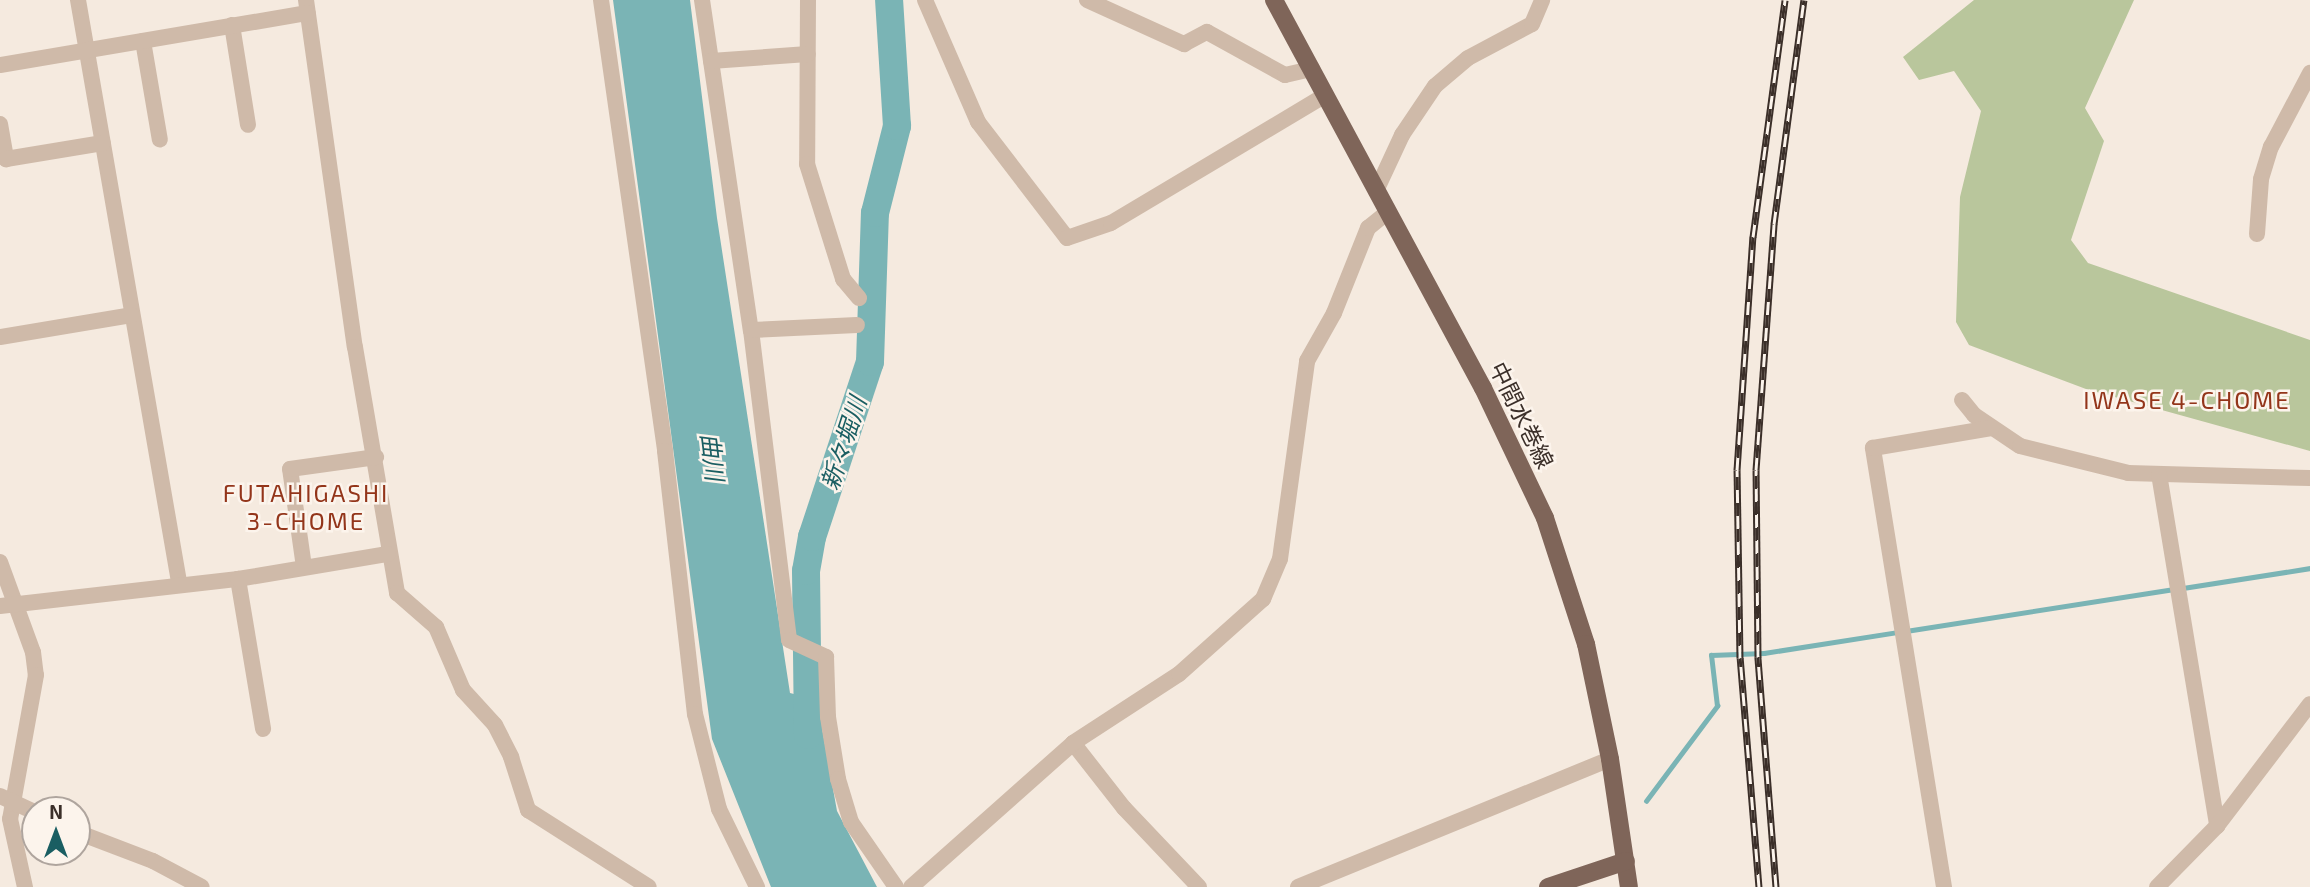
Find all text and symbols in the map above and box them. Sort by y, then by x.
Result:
street label: 中間水巻線 [1484,357,1560,473]
district label: IWASE 4-CHOME [2085,386,2289,414]
water label: 新々堀川 [814,393,872,493]
water label: 曲川 [696,431,730,483]
district label: FUTAHIGASHI 3-CHOME [224,479,388,535]
north arrow [21,796,91,866]
text: N [49,800,63,823]

